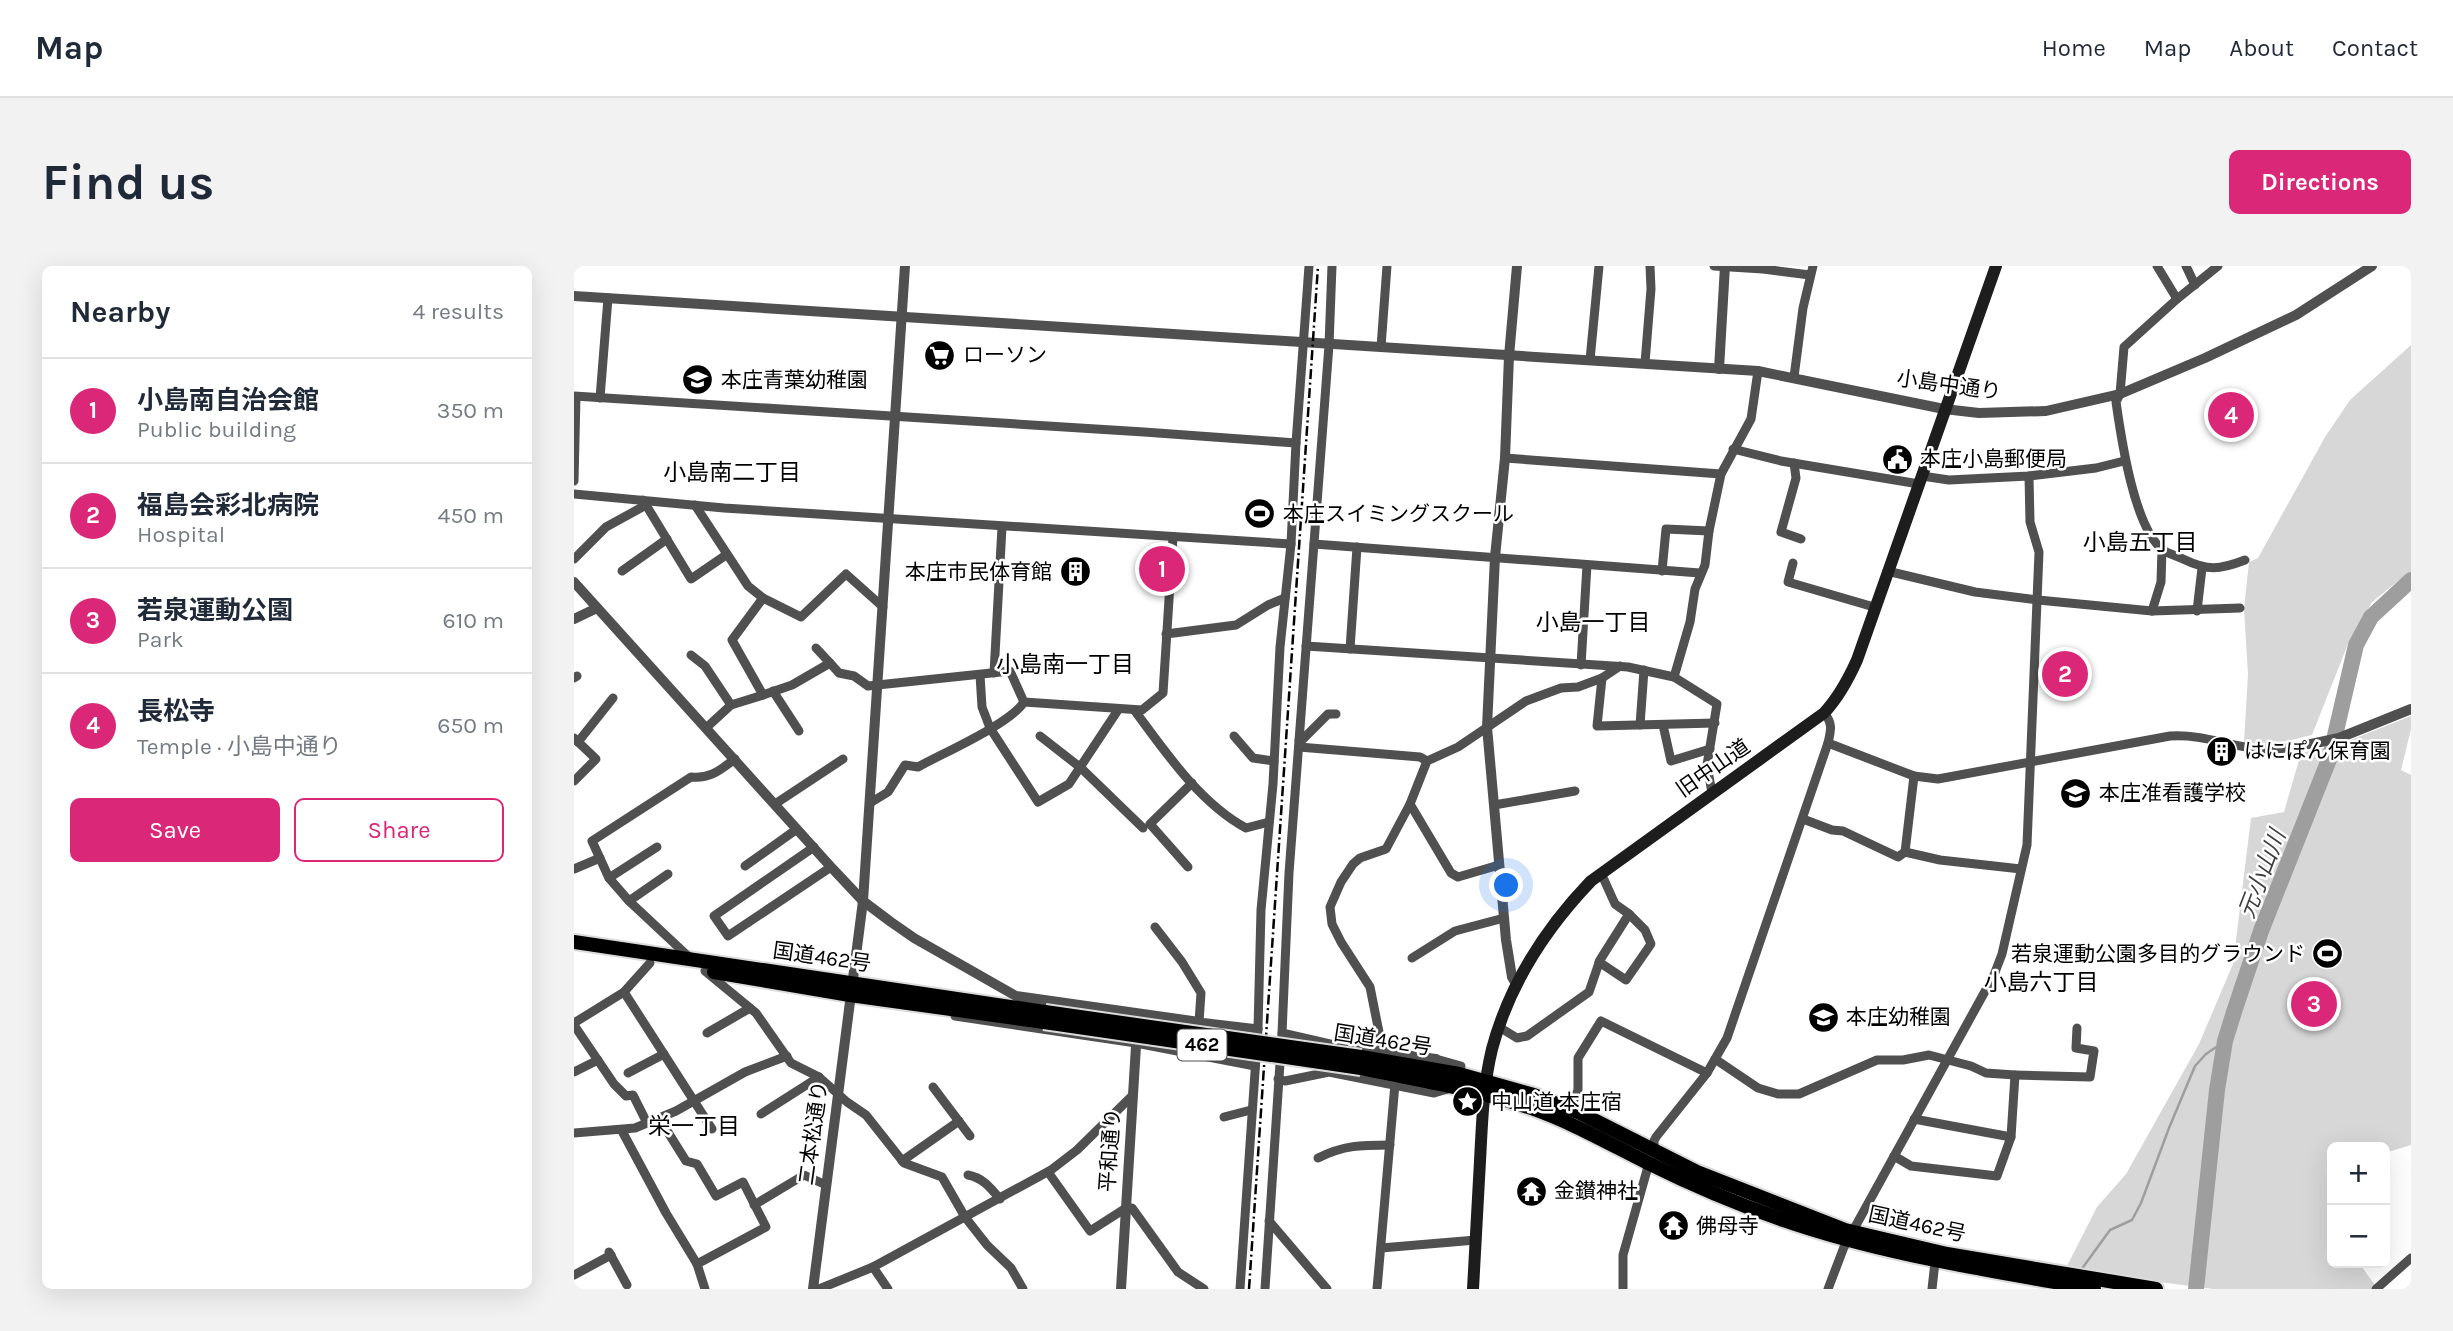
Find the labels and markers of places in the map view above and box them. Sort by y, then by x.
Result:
supermarket icon: ローソン [923,338,957,372]
place label: ローソン [963,343,1047,367]
school or university icon: 本庄青葉幼稚園 [681,363,715,397]
place label: 本庄青葉幼稚園 [721,368,868,392]
pin: 4 [2208,389,2254,441]
public building icon: 本庄小島郵便局 [1880,442,1914,476]
place label: 本庄小島郵便局 [1920,447,2067,471]
sports icon: 本庄スイミングスクール [1243,497,1277,531]
place label: 本庄スイミングスクール [1283,502,1514,526]
pin: 1 [1139,543,1185,595]
building icon: 本庄市民体育館 [1058,555,1092,589]
place label: 本庄市民体育館 [905,560,1052,584]
pin: 2 [2042,648,2088,700]
building icon: はにぽん保育園 [2204,734,2238,768]
place label: はにぽん保育園 [2244,739,2391,763]
school or university icon: 本庄准看護学校 [2059,776,2093,810]
place label: 本庄准看護学校 [2099,781,2246,805]
sports icon: 若泉運動公園多目的グラウンド [2311,937,2345,971]
place label: 若泉運動公園多目的グラウンド [2011,942,2305,966]
pin: 3 [2291,978,2337,1030]
school or university icon: 本庄幼稚園 [1806,1000,1840,1034]
place label: 本庄幼稚園 [1846,1005,1951,1029]
place icon: 中山道 本庄宿 [1451,1085,1485,1119]
place label: 中山道 本庄宿 [1491,1090,1622,1114]
temple icon: 金鑚神社 [1514,1174,1548,1208]
place label: 金鑚神社 [1554,1179,1638,1203]
temple icon: 佛母寺 [1656,1209,1690,1243]
place label: 佛母寺 [1696,1214,1759,1238]

